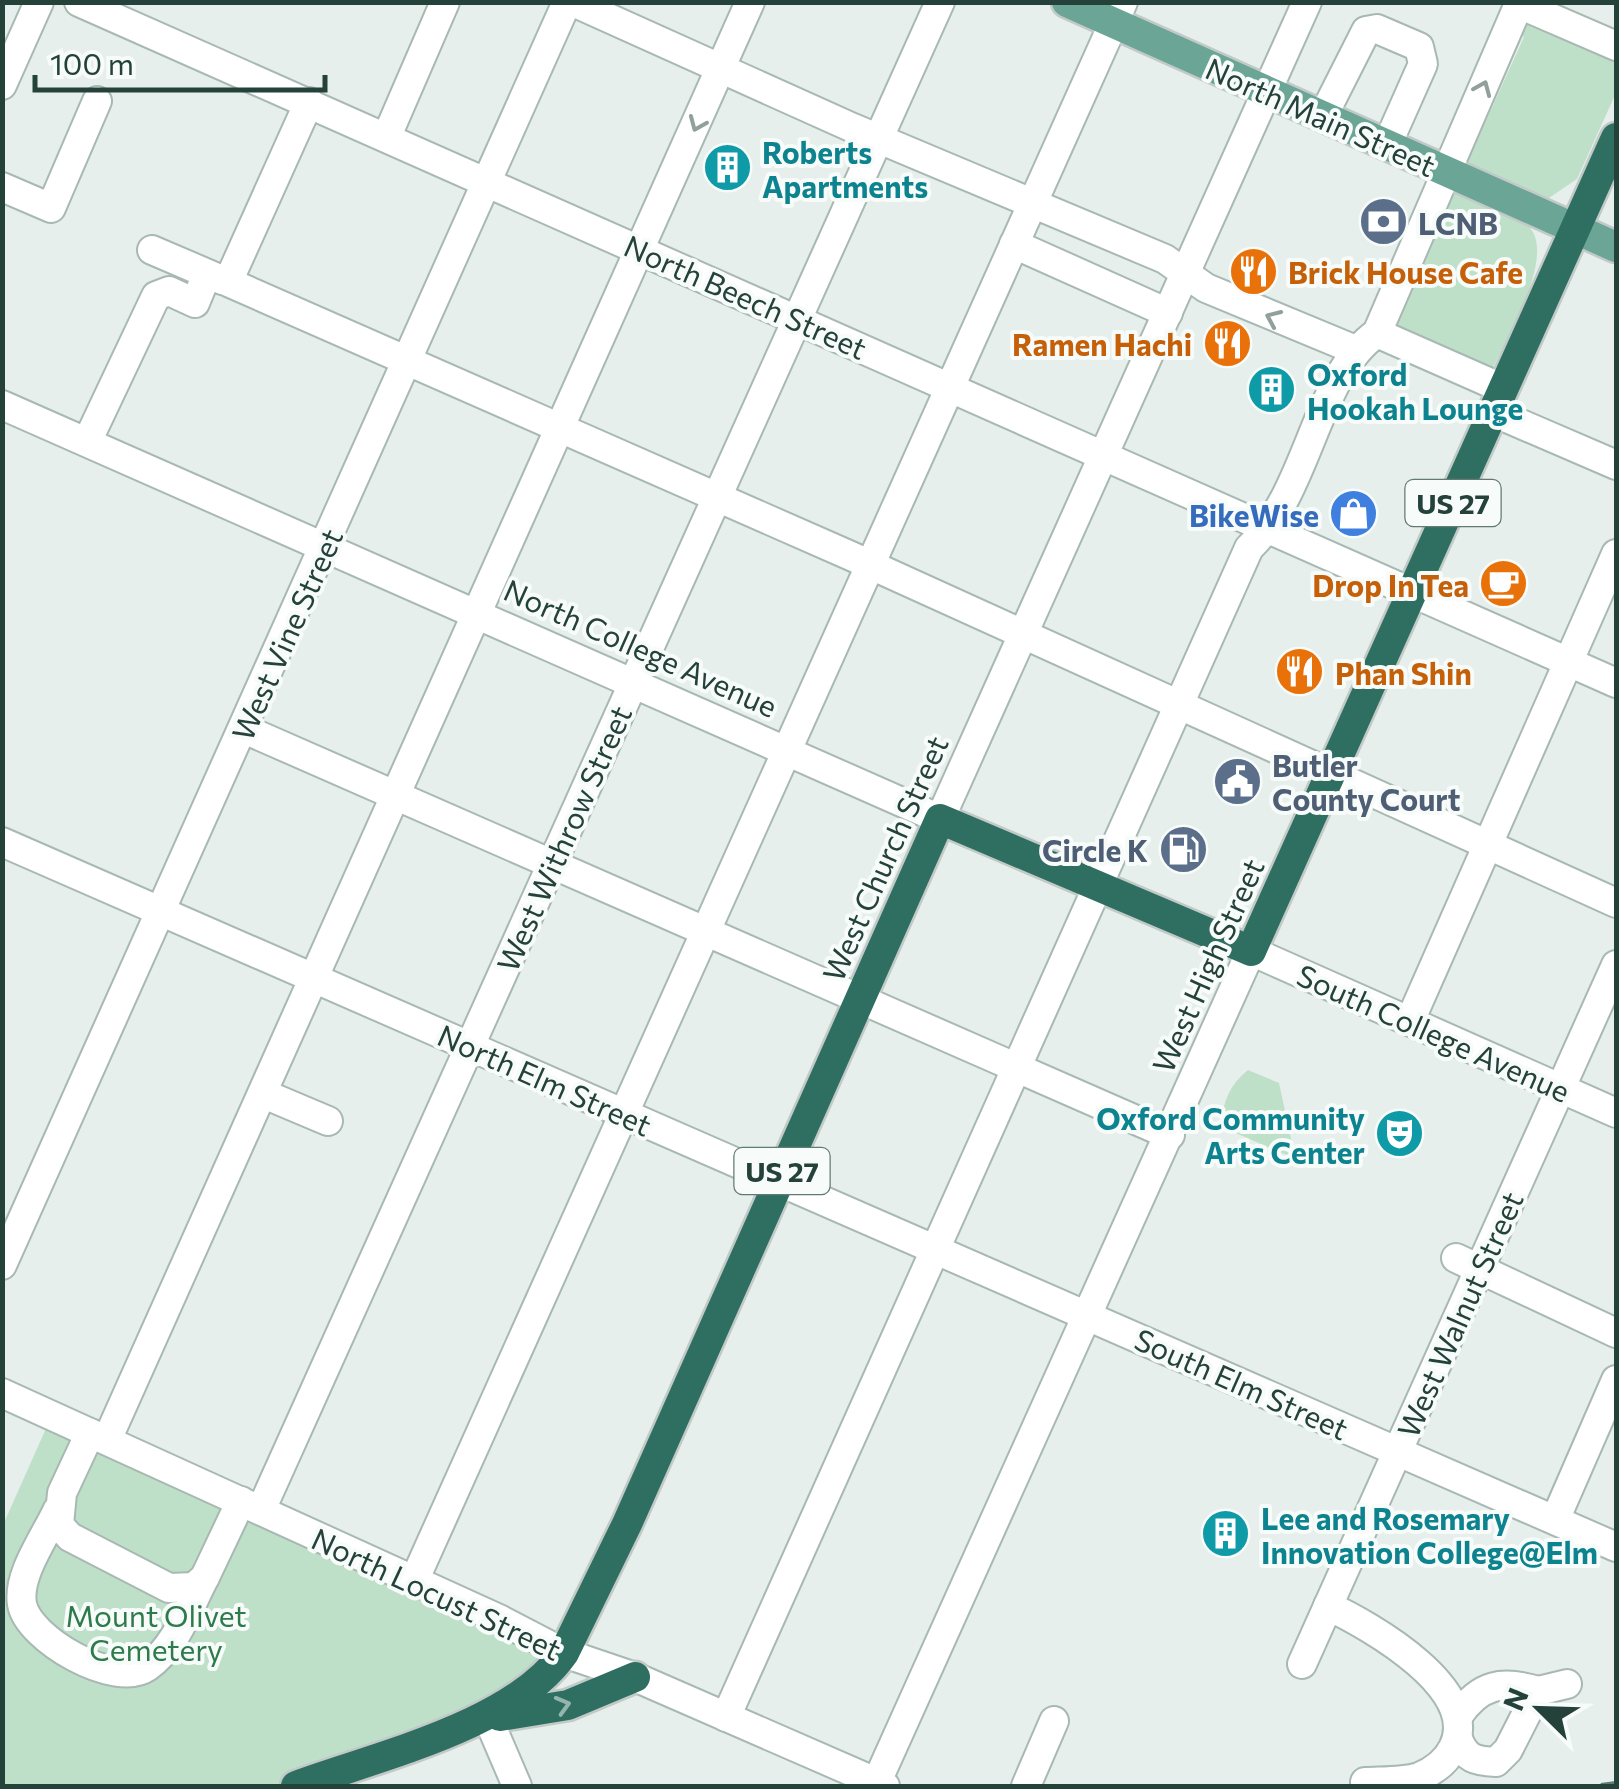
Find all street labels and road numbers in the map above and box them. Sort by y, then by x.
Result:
street label: North Main Street [1201,49,1441,183]
street label: North Beech Street [619,226,873,366]
road number: US 27 [1406,480,1500,526]
street label: West Vine Street [223,522,349,746]
street label: North College Avenue [499,570,783,724]
street label: West Withrow Street [488,699,638,977]
street label: West Church Street [813,730,955,986]
street label: West High Street [1143,852,1271,1078]
street label: South College Avenue [1292,955,1576,1109]
street label: North Elm Street [432,1015,658,1143]
road number: US 27 [734,1148,830,1194]
street label: West Walnut Street [1388,1185,1530,1443]
street label: South Elm Street [1130,1319,1354,1447]
street label: North Locust Street [306,1519,568,1667]

